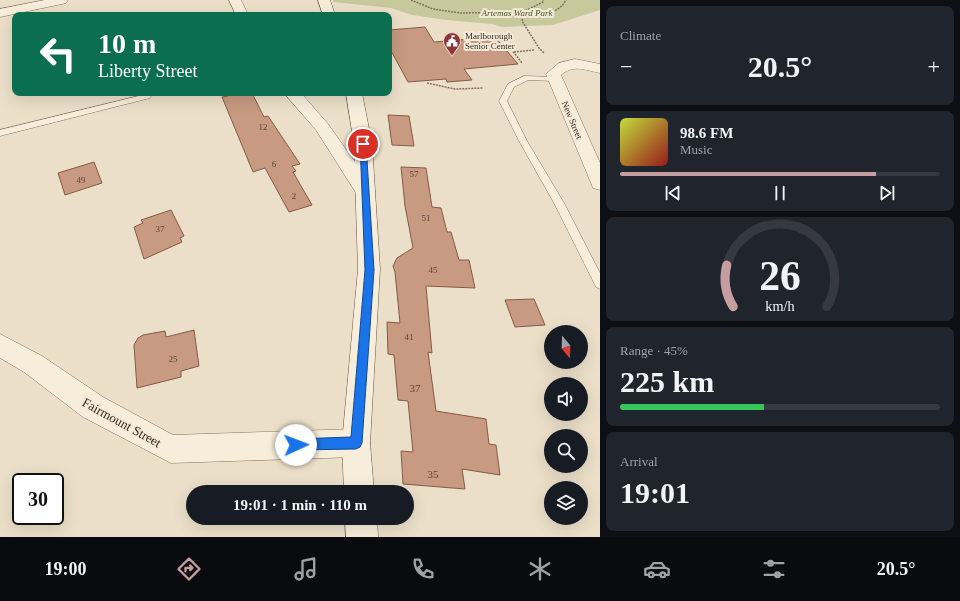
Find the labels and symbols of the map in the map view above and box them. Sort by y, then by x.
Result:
park label: Artemas Ward Park [481,8,553,18]
public building icon: Marlborough Senior Center [442,31,462,56]
place label: Marlborough Senior Center [465,31,515,51]
street label: New Street [560,100,585,141]
house number: 12 [259,122,268,132]
pin [346,127,380,161]
house number: 6 [272,159,277,169]
house number: 57 [410,169,419,179]
house number: 49 [77,175,86,185]
house number: 2 [292,191,296,201]
house number: 51 [422,213,431,223]
house number: 37 [156,224,165,234]
house number: 45 [429,265,438,275]
north arrow [544,325,588,369]
house number: 41 [405,332,414,342]
house number: 25 [169,354,178,364]
house number: 37 [410,382,421,394]
street label: Fairmount Street [80,395,164,450]
position arrow [275,424,317,466]
house number: 35 [428,468,439,480]
speed limit sign: 30 [12,473,64,525]

